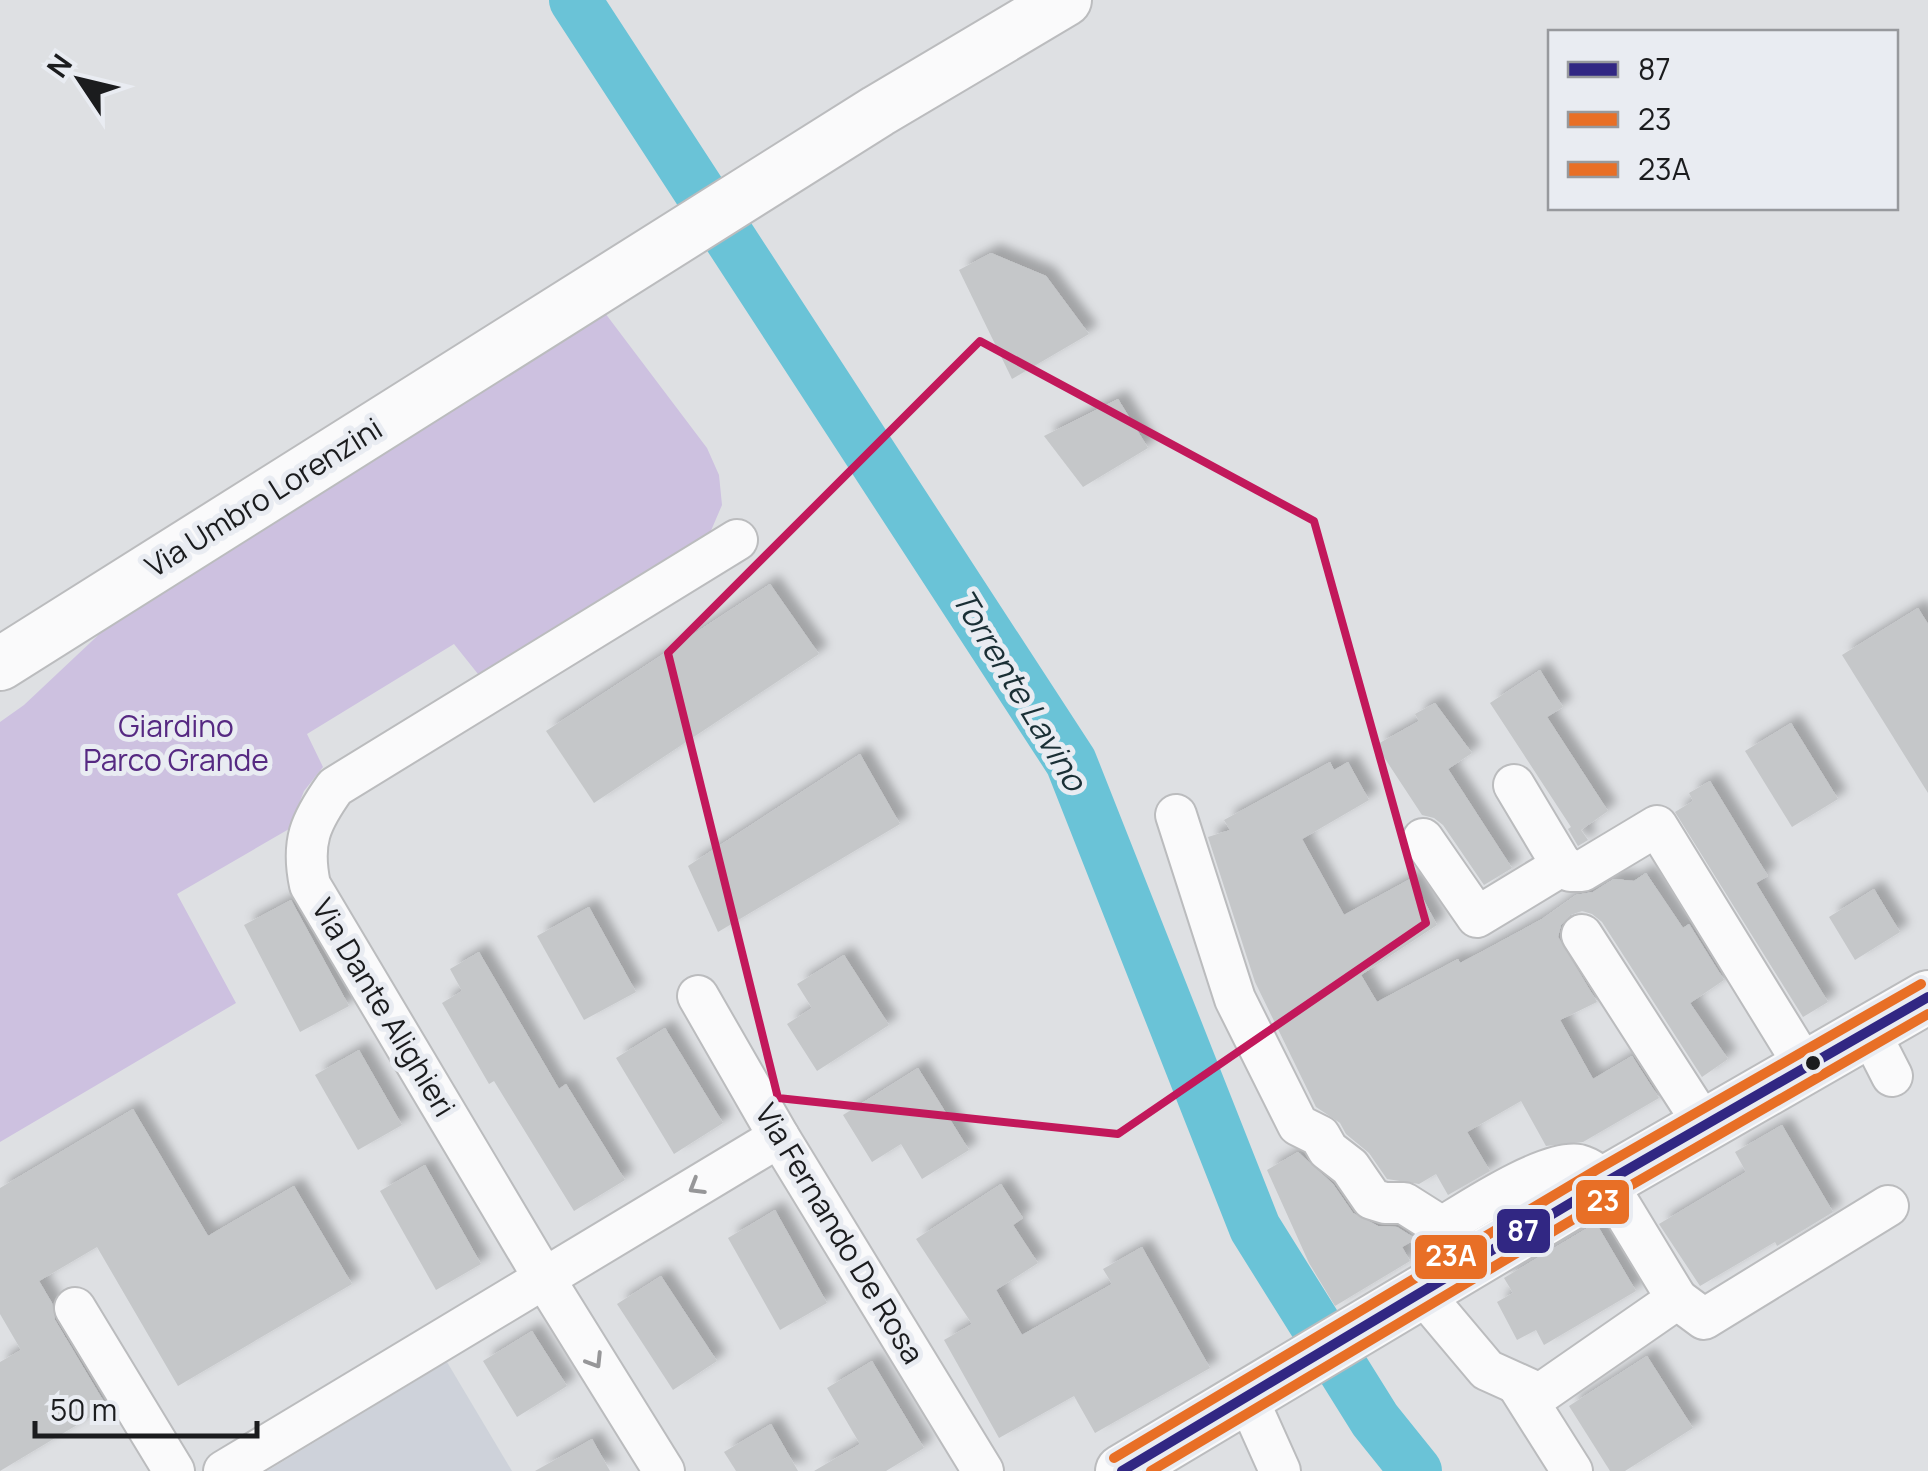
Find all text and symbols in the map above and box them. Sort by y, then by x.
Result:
north arrow [30,30,130,130]
legend [1548,30,1898,210]
text: N [37,46,80,84]
text: 87 [1638,48,1670,89]
text: 23 [1638,98,1672,139]
text: 23A [1638,148,1691,189]
street label: Via Umbro Lorenzini [137,407,389,586]
water label: Torrente Lavino [942,581,1098,800]
park label: Giardino Parco Grande [83,705,269,780]
street label: Via Dante Alighieri [303,891,466,1124]
unlabelled marker [1803,1053,1823,1073]
street label: Via Fernando De Rosa [746,1096,934,1371]
one-way arrow [689,1175,707,1194]
line badge: 23 [1574,1178,1631,1226]
text: 23 [1587,1181,1619,1219]
line badge: 87 [1495,1207,1552,1255]
text: 87 [1507,1211,1539,1249]
line badge: 23A [1413,1233,1489,1281]
text: 23A [1425,1236,1477,1274]
one-way arrow [583,1350,602,1368]
scale bar [35,1376,258,1438]
text: 50 m [50,1389,117,1430]

